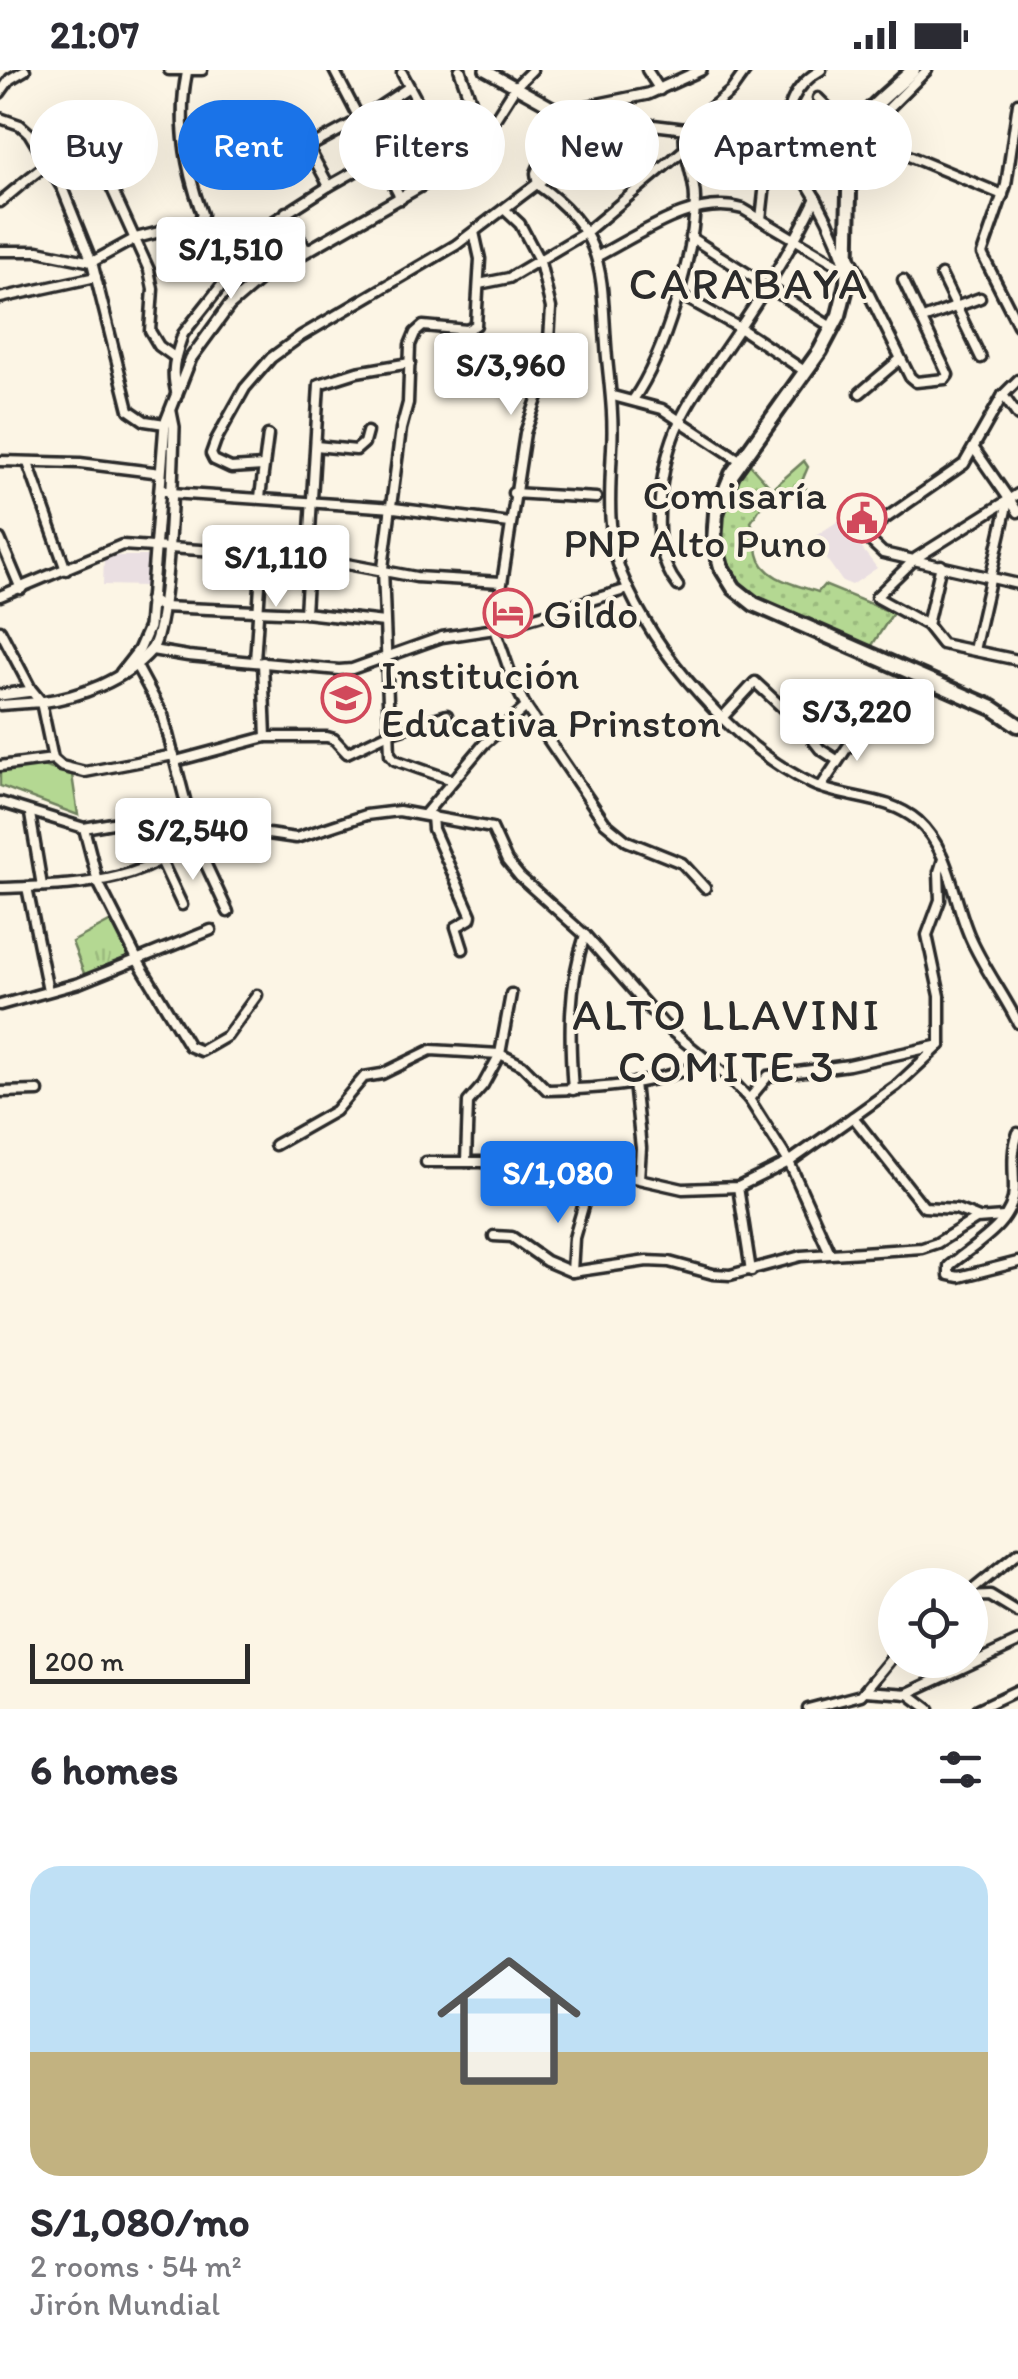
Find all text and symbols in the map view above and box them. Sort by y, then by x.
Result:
text: 21:07 [50,12,139,58]
chip: Buy [30,100,158,190]
chip: Rent [178,100,319,190]
chip: Filters [339,100,505,190]
chip: New [525,100,659,190]
chip: Apartment [679,100,912,190]
pin: S/1,510 [139,217,323,302]
text: S/1,510 [178,230,284,268]
district label: CARABAYA [628,256,870,310]
pin: S/3,960 [419,333,603,418]
text: S/3,960 [456,346,566,384]
place label: Comisaría PNP Alto Puno [563,469,827,568]
public building icon: Comisaría PNP Alto Puno [836,492,888,544]
pin: S/1,110 [184,525,368,610]
text: S/1,110 [224,538,328,576]
hotel icon: Gildo [482,587,534,639]
place label: Gildo [543,588,638,639]
place label: Institución Educativa Prinston [381,649,721,748]
school or university icon: Institución Educativa Prinston [320,672,372,724]
pin: S/3,220 [765,679,949,764]
text: S/3,220 [802,692,912,730]
pin: S/2,540 [101,798,285,883]
text: S/2,540 [137,811,249,849]
district label: ALTO LLAVINI COMITE 3 [572,987,882,1093]
pin: S/1,080 [466,1141,650,1226]
text: S/1,080 [503,1154,613,1192]
map controls [878,1568,988,1678]
button: locate [878,1568,988,1678]
scale bar [30,1639,250,1684]
text: 200 m [45,1644,124,1678]
icon: filters [933,1742,988,1797]
text: 6 homes [30,1744,178,1795]
icon: home [419,1931,599,2111]
text: S/1,080/mo [30,2196,250,2247]
text: 2 rooms · 54 m² [30,2247,242,2285]
text: Jirón Mundial [30,2285,220,2323]

